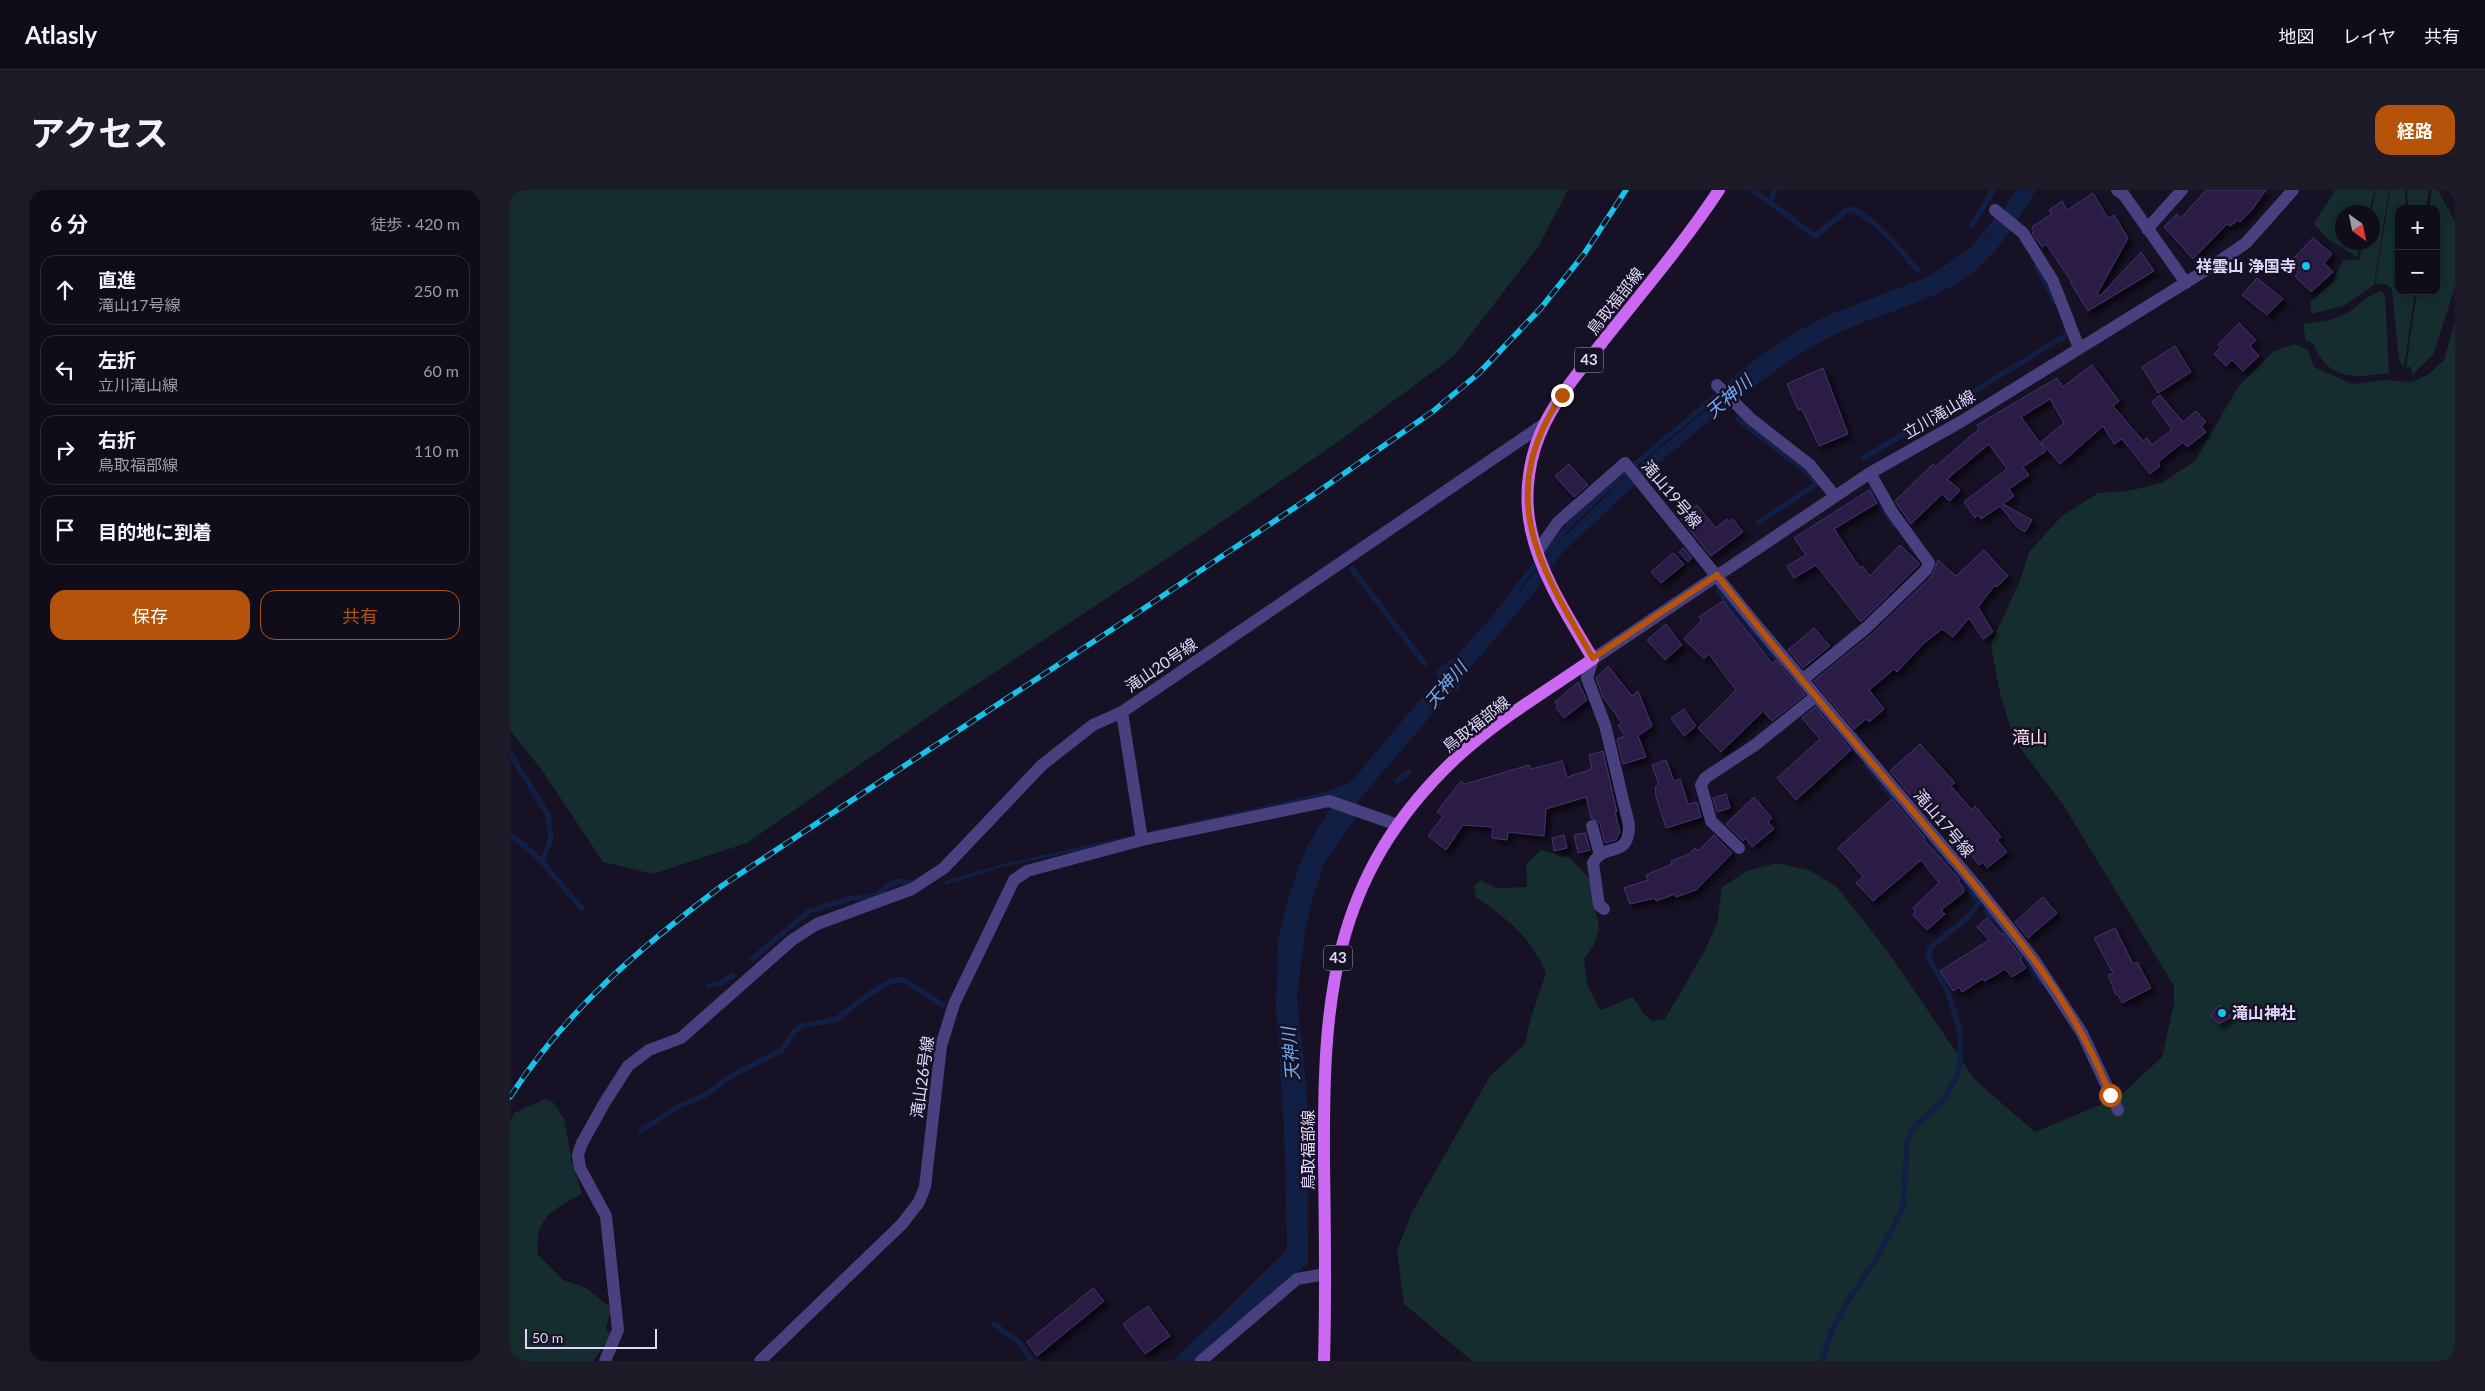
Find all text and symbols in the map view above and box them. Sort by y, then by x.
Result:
text: Atlasly [25,20,97,49]
text: 地図 [2279,25,2315,47]
text: レイヤ [2343,25,2396,47]
text: 共有 [2424,25,2460,47]
button: 経路 [2375,105,2455,155]
text: アクセス [30,111,168,153]
north arrow [2335,205,2380,250]
map controls [2395,205,2440,295]
button: + [2395,205,2440,250]
text: 6 分 [50,211,88,236]
text: 徒歩 · 420 m [371,214,460,233]
button: − [2395,250,2440,295]
place label: 祥雲山 浄国寺 [2196,256,2296,275]
marker: 祥雲山 浄国寺 [2300,260,2312,272]
street label: 鳥取福部線 [1582,263,1647,338]
text: 直進 [98,268,136,291]
icon: ahead [51,276,79,304]
text: 250 m [414,281,459,300]
text: 滝山17号線 [98,295,181,314]
text: 左折 [98,348,136,371]
road number: 43 [1575,348,1603,372]
icon: left [51,356,79,384]
text: 60 m [423,361,459,380]
water label: 天神川 [1701,369,1757,422]
text: 立川滝山線 [98,375,178,394]
route end [1551,384,1574,407]
street label: 立川滝山線 [1899,385,1978,442]
text: 右折 [98,428,136,451]
icon: right [51,436,79,464]
text: 110 m [414,441,459,460]
text: 鳥取福部線 [98,455,178,474]
street label: 滝山19号線 [1639,456,1706,531]
icon: arrive [51,516,79,544]
text: 目的地に到着 [98,520,212,543]
button: 保存 [50,590,250,640]
button: 共有 [260,590,460,640]
street label: 滝山20号線 [1121,634,1200,696]
water label: 天神川 [1419,655,1472,712]
street label: 鳥取福部線 [1438,691,1513,756]
district label: 滝山 [2012,726,2048,748]
street label: 滝山17号線 [1911,785,1978,860]
road number: 43 [1324,946,1352,970]
place label: 滝山神社 [2232,1003,2296,1022]
marker: 滝山神社 [2216,1007,2228,1019]
water label: 天神川 [1277,1024,1303,1082]
street label: 滝山26号線 [906,1035,937,1119]
route start [2099,1084,2122,1107]
street label: 鳥取福部線 [1298,1110,1317,1190]
scale bar [525,1326,658,1349]
text: 50 m [532,1329,563,1346]

